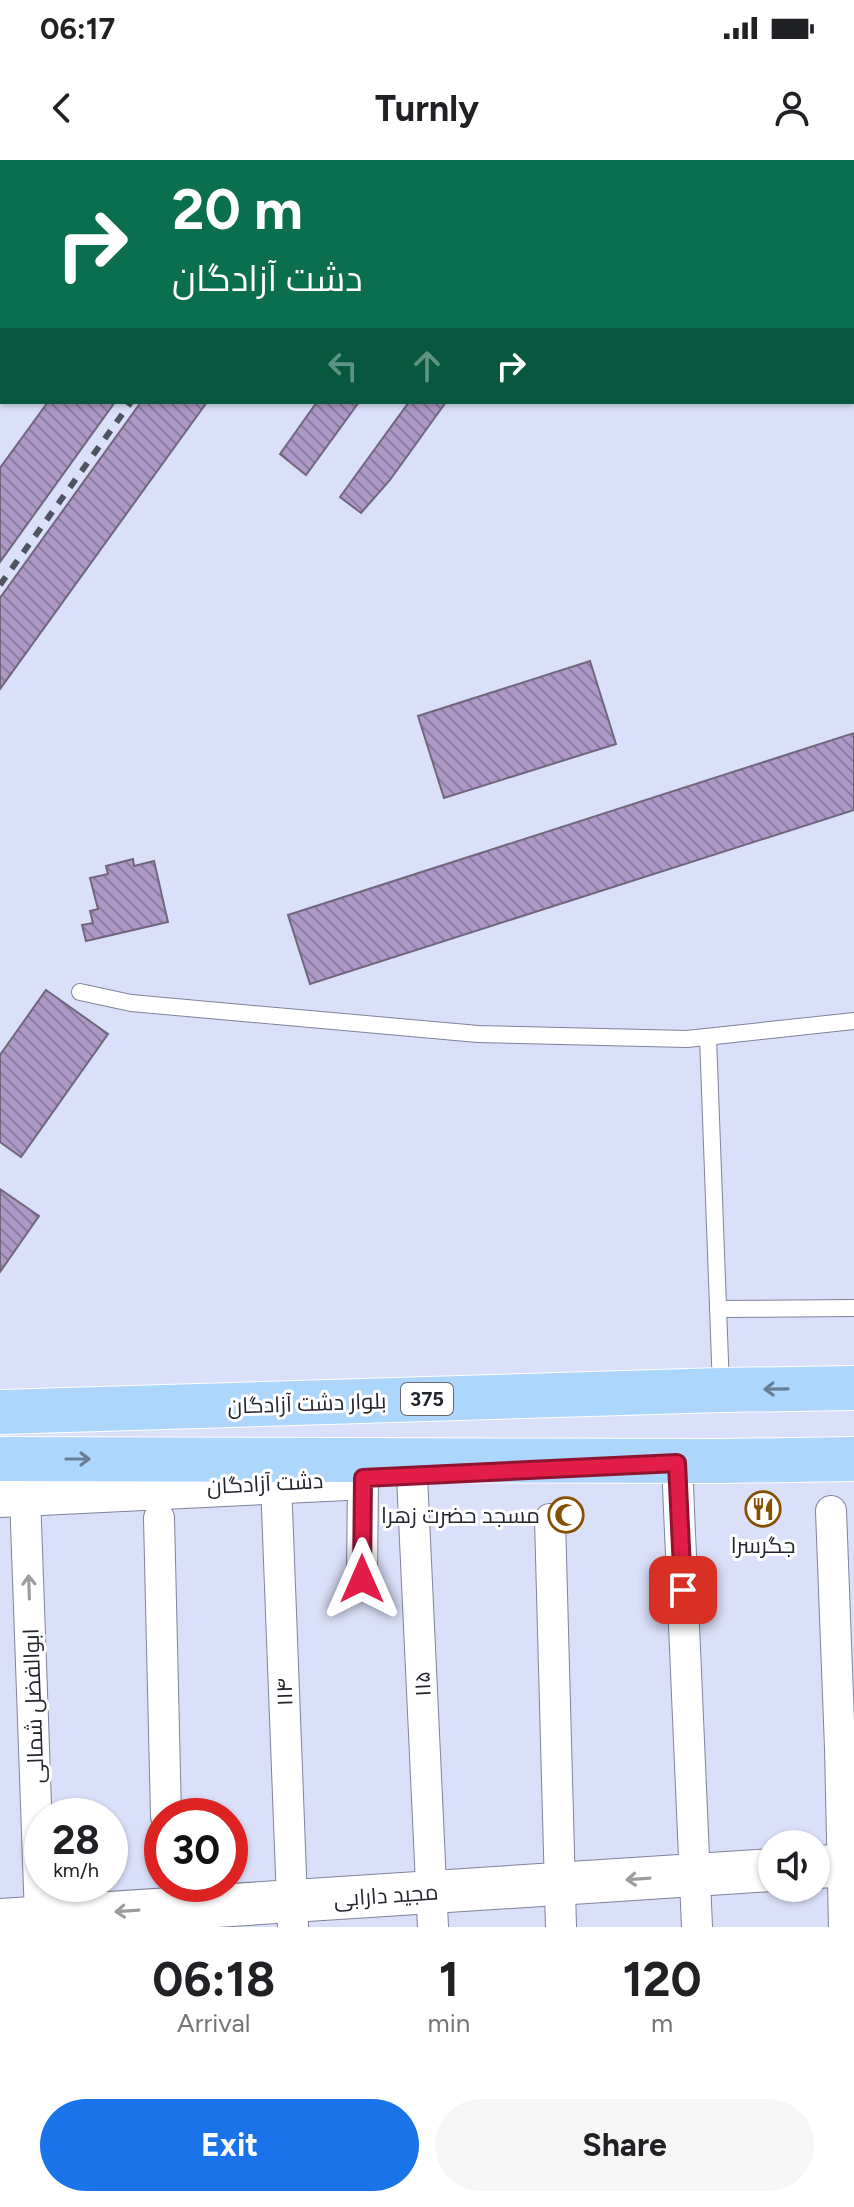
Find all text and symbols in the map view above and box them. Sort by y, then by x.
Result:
text: 06:17 [40,10,115,47]
icon: back [40,86,84,130]
icon: person [770,86,814,130]
text: Turnly [375,87,479,130]
text: 20 m [172,176,303,243]
icon: right [40,192,144,296]
text: دشت آزادگان [172,257,363,300]
icon: left [321,344,365,388]
icon: ahead [405,344,449,388]
icon: right [489,344,533,388]
one-way arrow [763,1381,790,1397]
road number: 375 [401,1383,453,1415]
street label: بلوار دشت آزادگان [227,1387,387,1420]
one-way arrow [64,1451,91,1467]
street label: دشت آزادگان [206,1467,324,1500]
restaurant icon: جگرسرا [744,1490,782,1528]
mosque icon: مسجد حضرت زهرا [547,1496,585,1534]
place label: مسجد حضرت زهرا [381,1502,540,1529]
place label: جگرسرا [731,1532,795,1559]
position arrow [320,1537,404,1621]
pin [649,1556,717,1624]
icon: arrive [661,1568,705,1612]
one-way arrow [21,1574,36,1601]
street label: ابوالفضل شمالی [17,1628,50,1784]
street label: ۱۱۵ [408,1670,437,1697]
street label: ۱۱۴ [271,1677,298,1707]
speed limit sign: 30 [144,1798,248,1902]
text: 28 [52,1816,100,1864]
map controls [758,1830,830,1902]
button: sound [758,1830,830,1902]
text: km/h [53,1858,99,1882]
one-way arrow [625,1872,652,1887]
street label: مجید دارابی [333,1878,439,1913]
one-way arrow [114,1904,141,1919]
text: 06:18 [152,1950,275,2008]
text: 1 [439,1950,459,2008]
text: 120 [623,1950,702,2008]
text: Arrival [177,2007,251,2039]
text: min [428,2007,470,2039]
text: m [651,2007,673,2039]
button: Exit [40,2099,419,2191]
button: Share [435,2099,814,2191]

